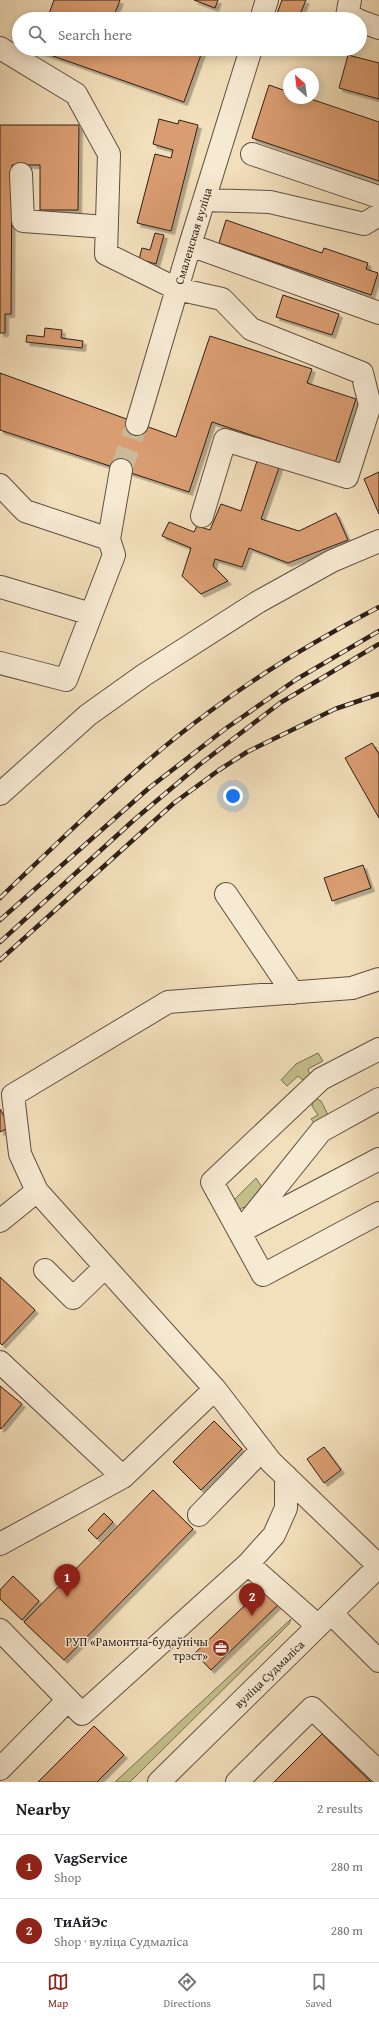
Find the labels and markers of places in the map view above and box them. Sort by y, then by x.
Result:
pin: 1 [54,1564,80,1597]
pin: 2 [239,1583,265,1616]
place label: РУП «Рамонтна-будаўнічы трэст» [66,1633,209,1664]
office icon: РУП «Рамонтна-будаўнічы трэст» [211,1638,231,1658]

